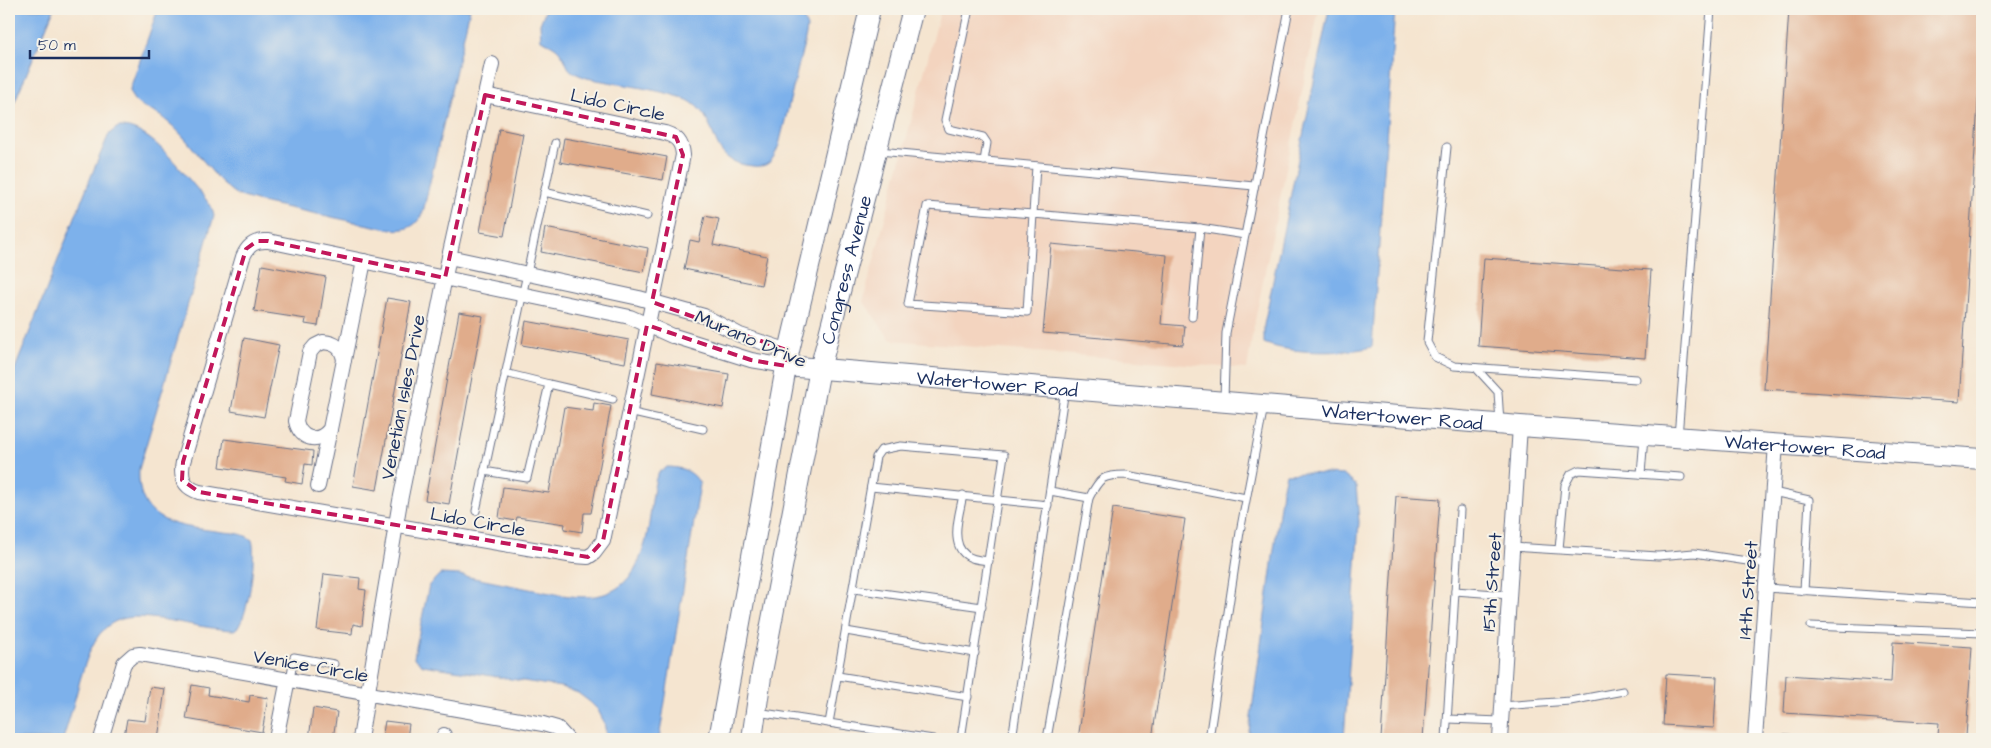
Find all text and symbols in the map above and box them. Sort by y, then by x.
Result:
scale bar [30,28,149,60]
text: 50 m [38,35,76,56]
street label: Lido Circle [568,82,668,129]
street label: Congress Avenue [815,193,879,347]
street label: Murano Drive [690,304,811,375]
street label: Venetian Isles Drive [374,312,433,482]
street label: Watertower Road [915,365,1079,405]
street label: Watertower Road [1320,398,1484,438]
street label: Watertower Road [1723,429,1887,467]
street label: Lido Circle [428,501,527,544]
street label: 15th Street [1476,531,1509,633]
street label: 14th Street [1732,540,1765,640]
street label: Venice Circle [251,643,370,690]

